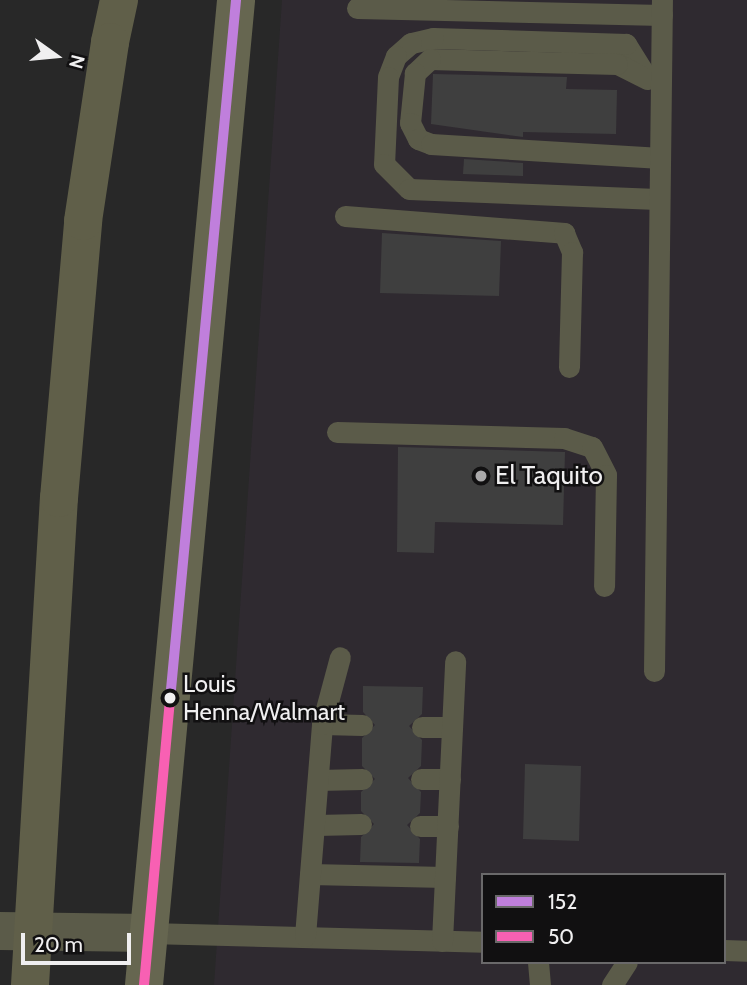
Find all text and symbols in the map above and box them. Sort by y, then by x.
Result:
north arrow [21,21,91,91]
text: N [64,52,90,71]
place label: El Taquito [495,460,603,492]
marker: El Taquito [473,468,489,484]
place label: Louis Henna/Walmart [183,670,345,726]
marker: Louis Henna/Walmart [163,691,177,705]
legend [481,873,726,964]
text: 152 [548,889,577,914]
scale bar [24,918,135,962]
text: 50 [548,924,574,949]
text: 20 m [34,932,83,957]

